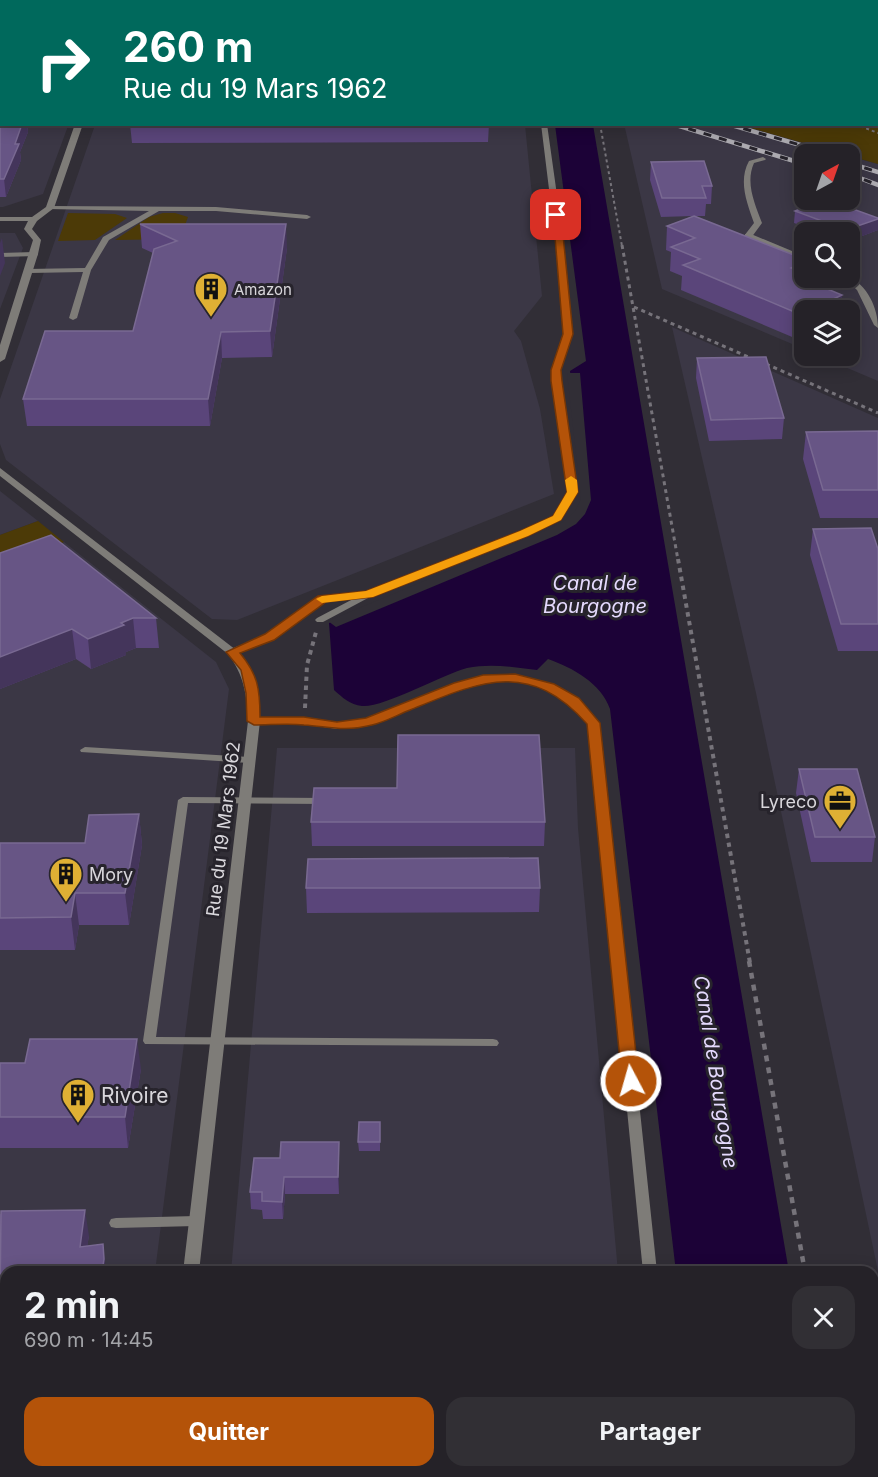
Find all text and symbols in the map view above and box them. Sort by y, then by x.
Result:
text: 260 m [123,21,253,72]
icon: right [24,24,102,102]
text: Rue du 19 Mars 1962 [123,72,388,105]
north arrow [794,144,860,210]
map controls [794,144,860,366]
pin [530,189,581,240]
icon: arrive [539,198,572,231]
button: search [794,222,860,288]
building icon: Amazon [193,271,229,318]
place label: Amazon [234,280,292,299]
button: layers [794,300,860,366]
water label: Canal de Bourgogne [543,571,647,618]
street label: Rue du 19 Mars 1962 [202,740,244,918]
office icon: Lyreco [822,783,858,830]
place label: Lyreco [760,791,817,812]
building icon: Mory [48,856,84,903]
place label: Mory [89,864,133,885]
water label: Canal de Bourgogne [689,974,743,1170]
position arrow [599,1049,663,1113]
building icon: Rivoire [60,1077,96,1124]
place label: Rivoire [101,1083,168,1108]
text: 2 min [24,1283,120,1327]
button: close [792,1286,855,1349]
text: 690 m · 14:45 [24,1328,153,1352]
button: Quitter [24,1397,434,1466]
button: Partager [446,1397,855,1466]

